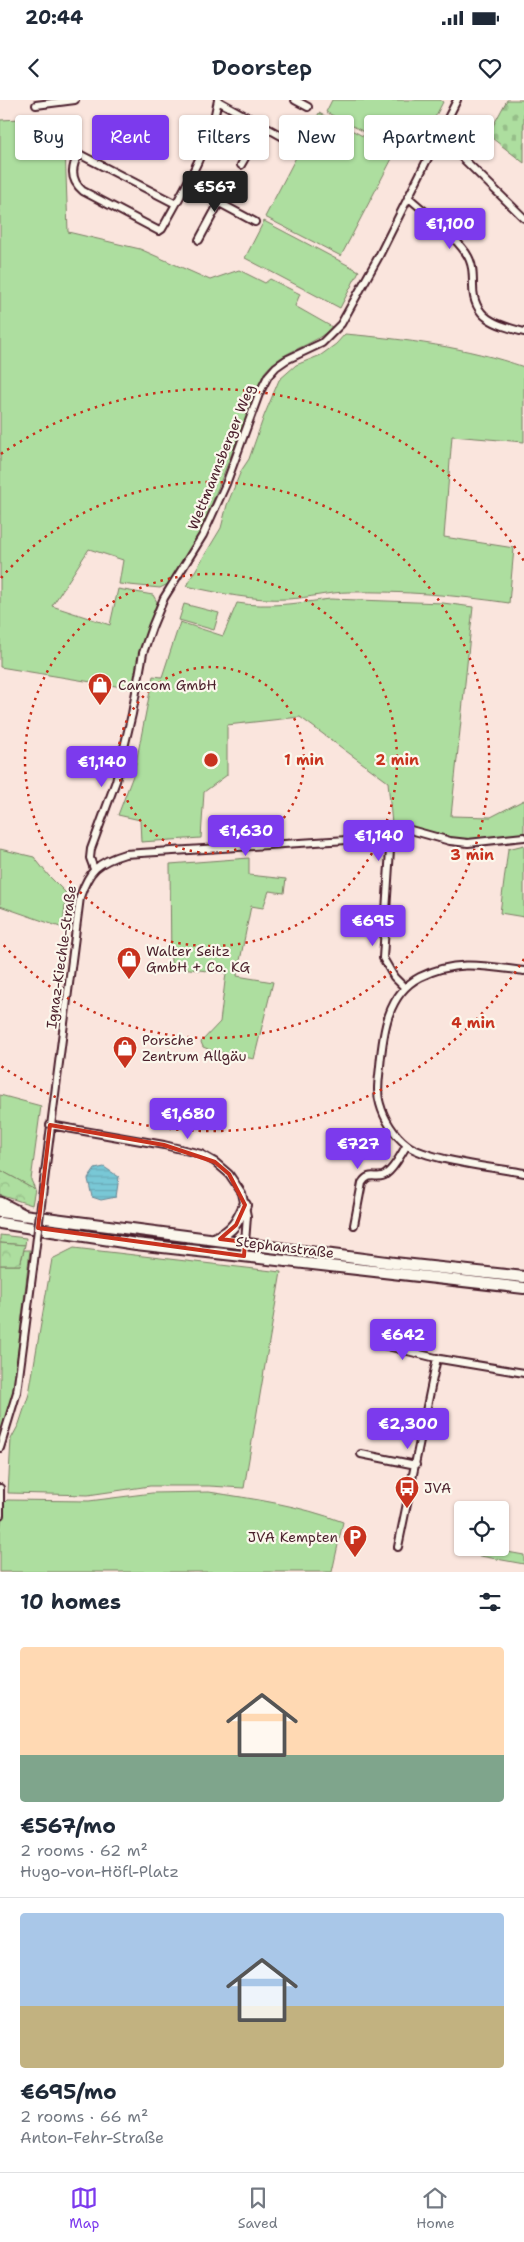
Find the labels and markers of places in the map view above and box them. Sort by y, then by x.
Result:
pin: €567 [185,170,245,213]
pin: €1,100 [409,208,491,250]
shop icon: Cancom GmbH [87,672,113,706]
place label: Cancom GmbH [118,676,217,694]
pin: €1,140 [61,746,143,788]
centre of rings [202,751,220,769]
pin: €1,630 [205,814,287,857]
pin: €1,140 [338,820,420,862]
pin: €695 [343,904,403,947]
place label: Walter Seitz GmbH + Co. KG [146,942,251,976]
shop icon: Walter Seitz GmbH + Co. KG [116,946,142,980]
place label: Porsche Zentrum Allgäu [142,1031,247,1065]
shop icon: Porsche Zentrum Allgäu [112,1035,138,1069]
pin: €1,680 [147,1098,229,1140]
pin: €727 [328,1128,388,1170]
pin: €642 [373,1318,433,1361]
pin: €2,300 [367,1408,449,1450]
bus stop icon: JVA [394,1475,420,1509]
place label: JVA [424,1479,451,1497]
parking icon: JVA Kempten [342,1524,368,1558]
place label: JVA Kempten [248,1528,338,1546]

